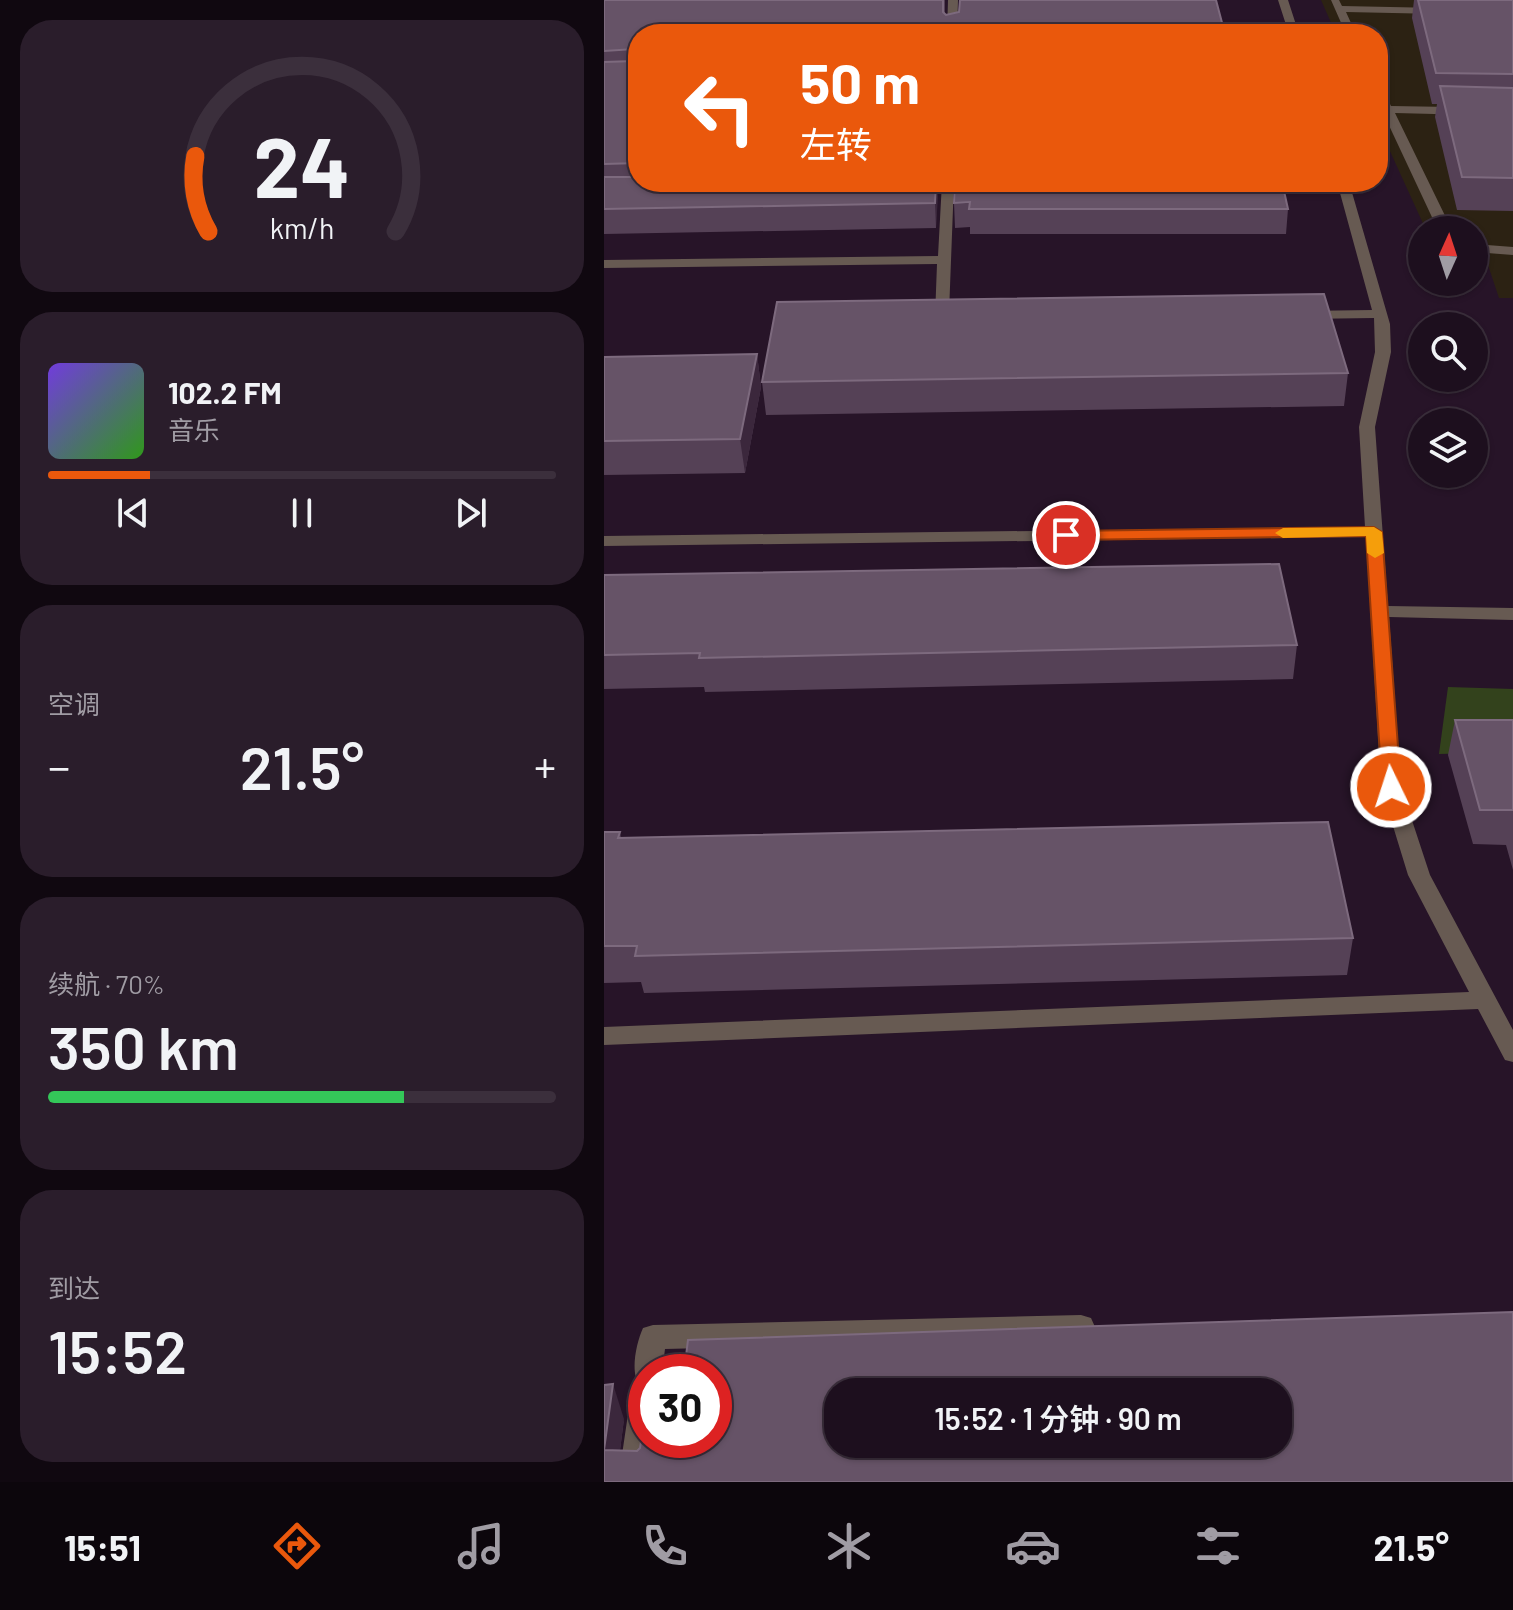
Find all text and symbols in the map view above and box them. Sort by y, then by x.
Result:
text: 50 m [800,48,920,115]
icon: left [668,56,772,160]
text: 24 [254,115,350,215]
text: 左转 [800,122,872,165]
text: km/h [270,210,334,245]
north arrow [1408,216,1488,296]
map controls [1408,216,1488,488]
button: search [1408,312,1488,392]
text: 102.2 FM [168,374,282,410]
button: layers [1408,408,1488,488]
text: 音乐 [168,414,220,445]
icon: previous [111,491,155,535]
icon: pause [280,491,324,535]
icon: next [449,491,493,535]
pin [1032,501,1100,569]
icon: arrive [1044,513,1088,557]
text: 空调 [48,688,100,719]
text: 21.5° [240,730,364,802]
text: − [48,739,70,792]
text: + [534,739,556,792]
position arrow [1349,745,1433,829]
text: 续航 · 70% [48,968,165,999]
text: 350 km [48,1010,239,1082]
text: 到达 [48,1272,100,1303]
text: 15:52 [48,1314,187,1386]
speed limit sign: 30 [628,1354,732,1458]
text: 15:52 · 1 分钟 · 90 m [934,1400,1182,1436]
icon: directions [269,1518,325,1574]
icon: music [453,1518,509,1574]
icon: phone [637,1518,693,1574]
icon: climate [821,1518,877,1574]
icon: car [1005,1518,1061,1574]
icon: filters [1190,1518,1246,1574]
text: 15:51 [64,1525,141,1568]
text: 21.5° [1374,1525,1449,1568]

